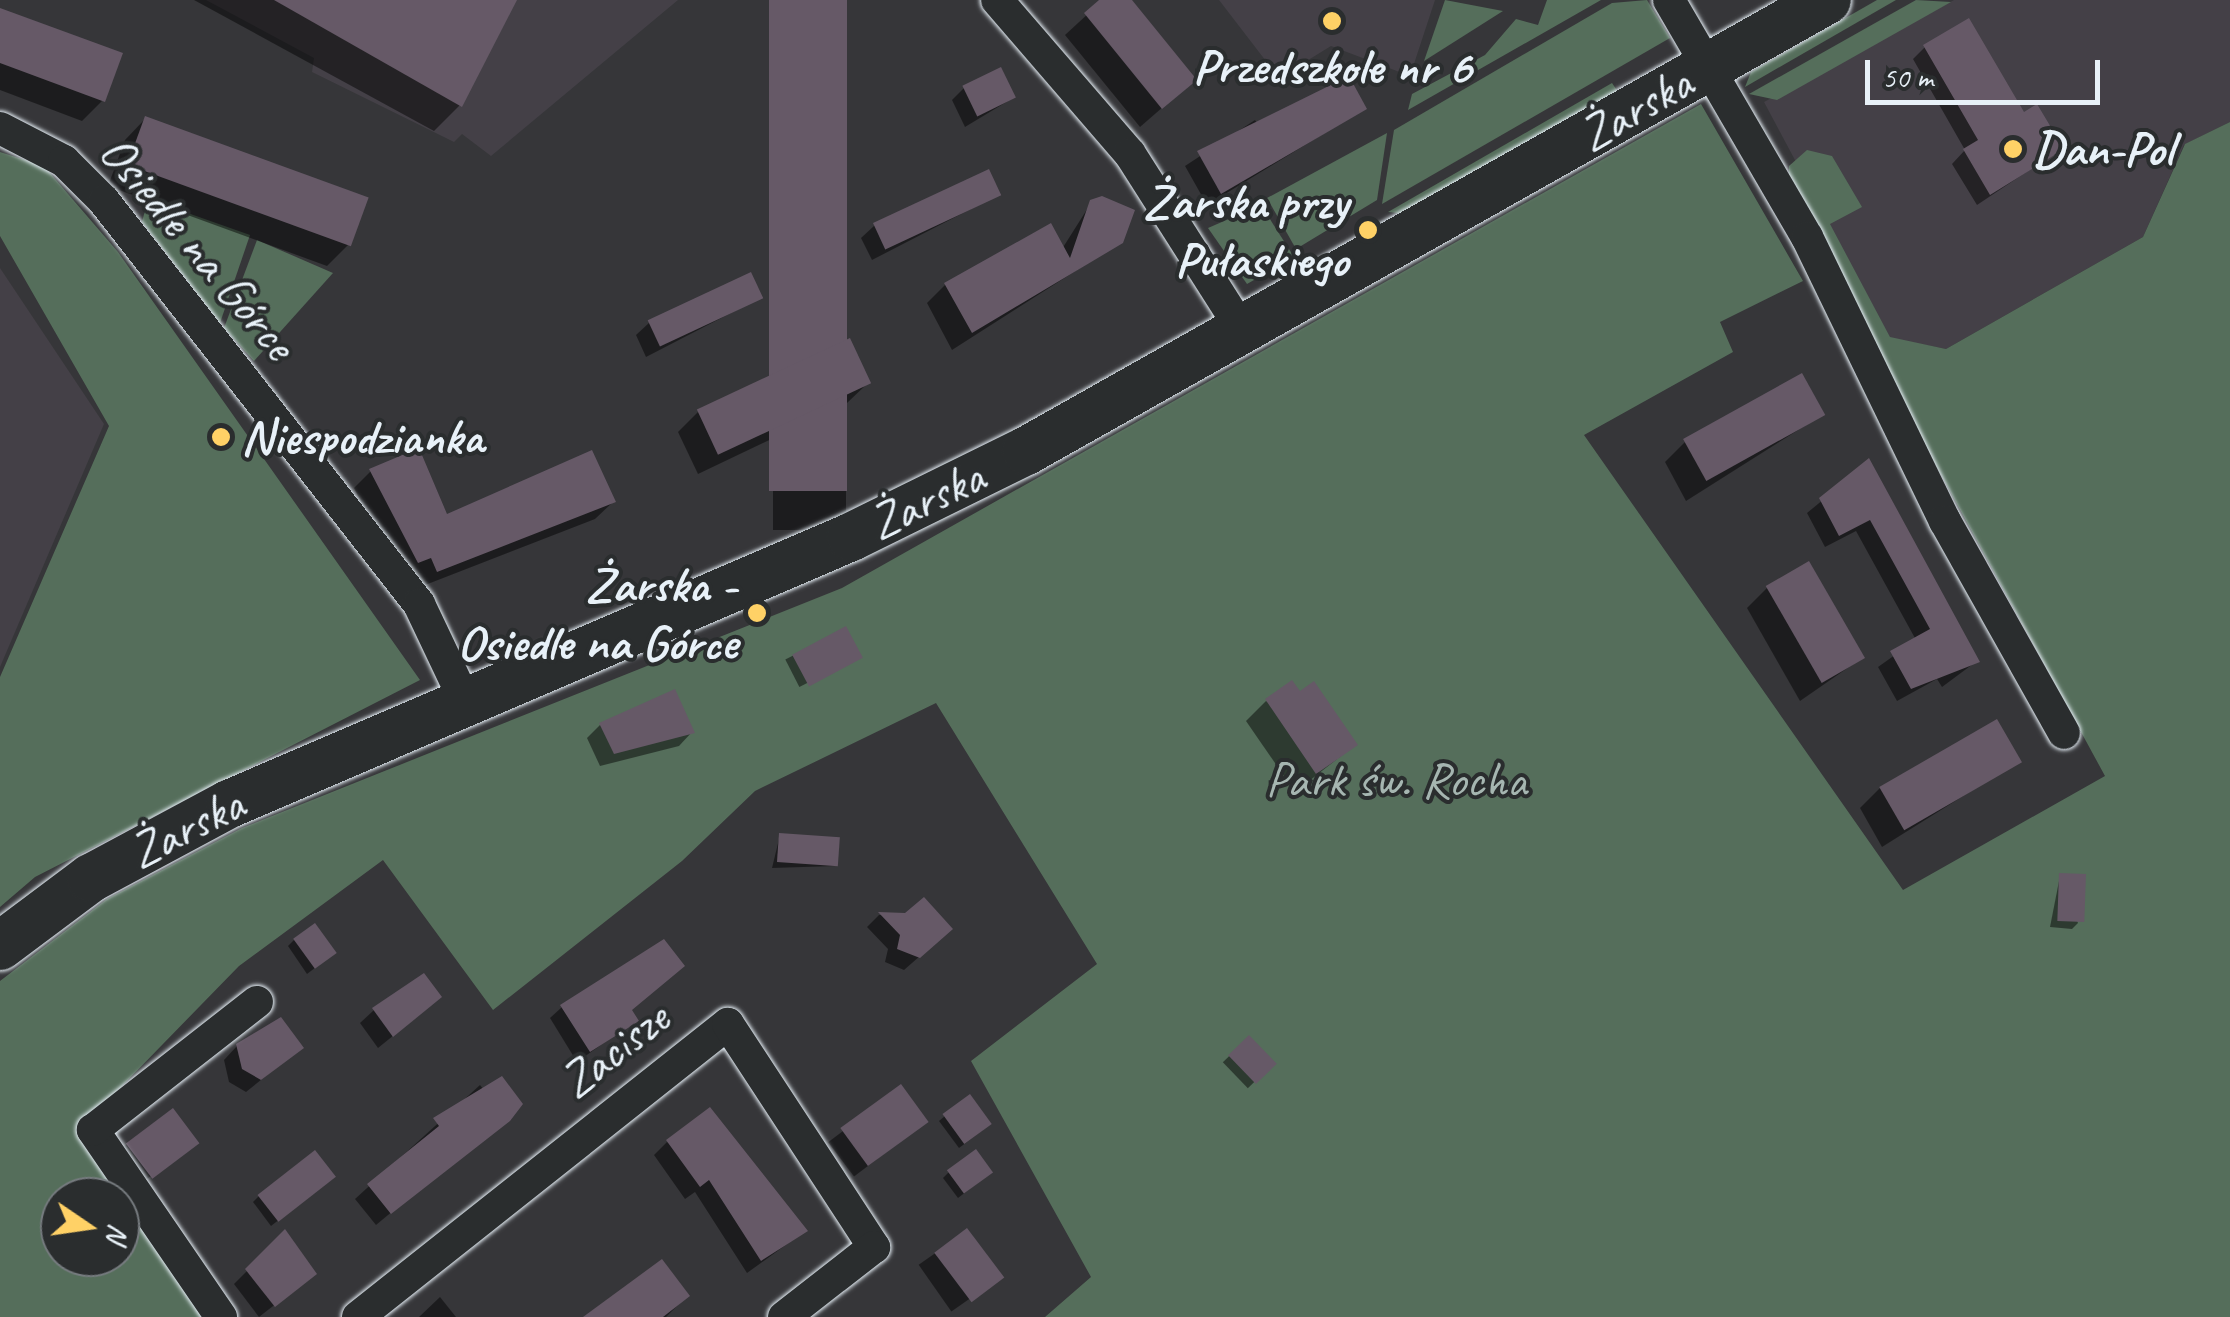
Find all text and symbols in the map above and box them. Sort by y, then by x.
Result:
marker: Przedszkole nr 6 [1321,10,1343,32]
place label: Przedszkole nr 6 [1193,37,1471,97]
scale bar [1870,40,2105,102]
street label: Żarska [1567,53,1703,165]
text: 50 m [1882,58,1933,96]
place label: Dan-Pol [2033,119,2173,179]
street label: Osiedle na Górce [87,123,309,371]
marker: Dan-Pol [2002,138,2024,160]
place label: Żarska przy Pułaskiego [1143,171,1348,288]
marker: Żarska przy Pułaskiego [1357,219,1379,241]
place label: Niespodzianka [241,407,483,467]
marker: Niespodzianka [210,426,232,448]
street label: Żarska [858,446,994,554]
place label: Żarska - Osiedle na Górce [457,554,737,672]
marker: Żarska - Osiedle na Górce [746,602,768,624]
park label: Park św. Rocha [1266,750,1526,810]
street label: Żarska [118,774,254,882]
street label: Zacisze [547,988,681,1112]
north arrow [40,1177,140,1277]
text: N [99,1221,137,1246]

